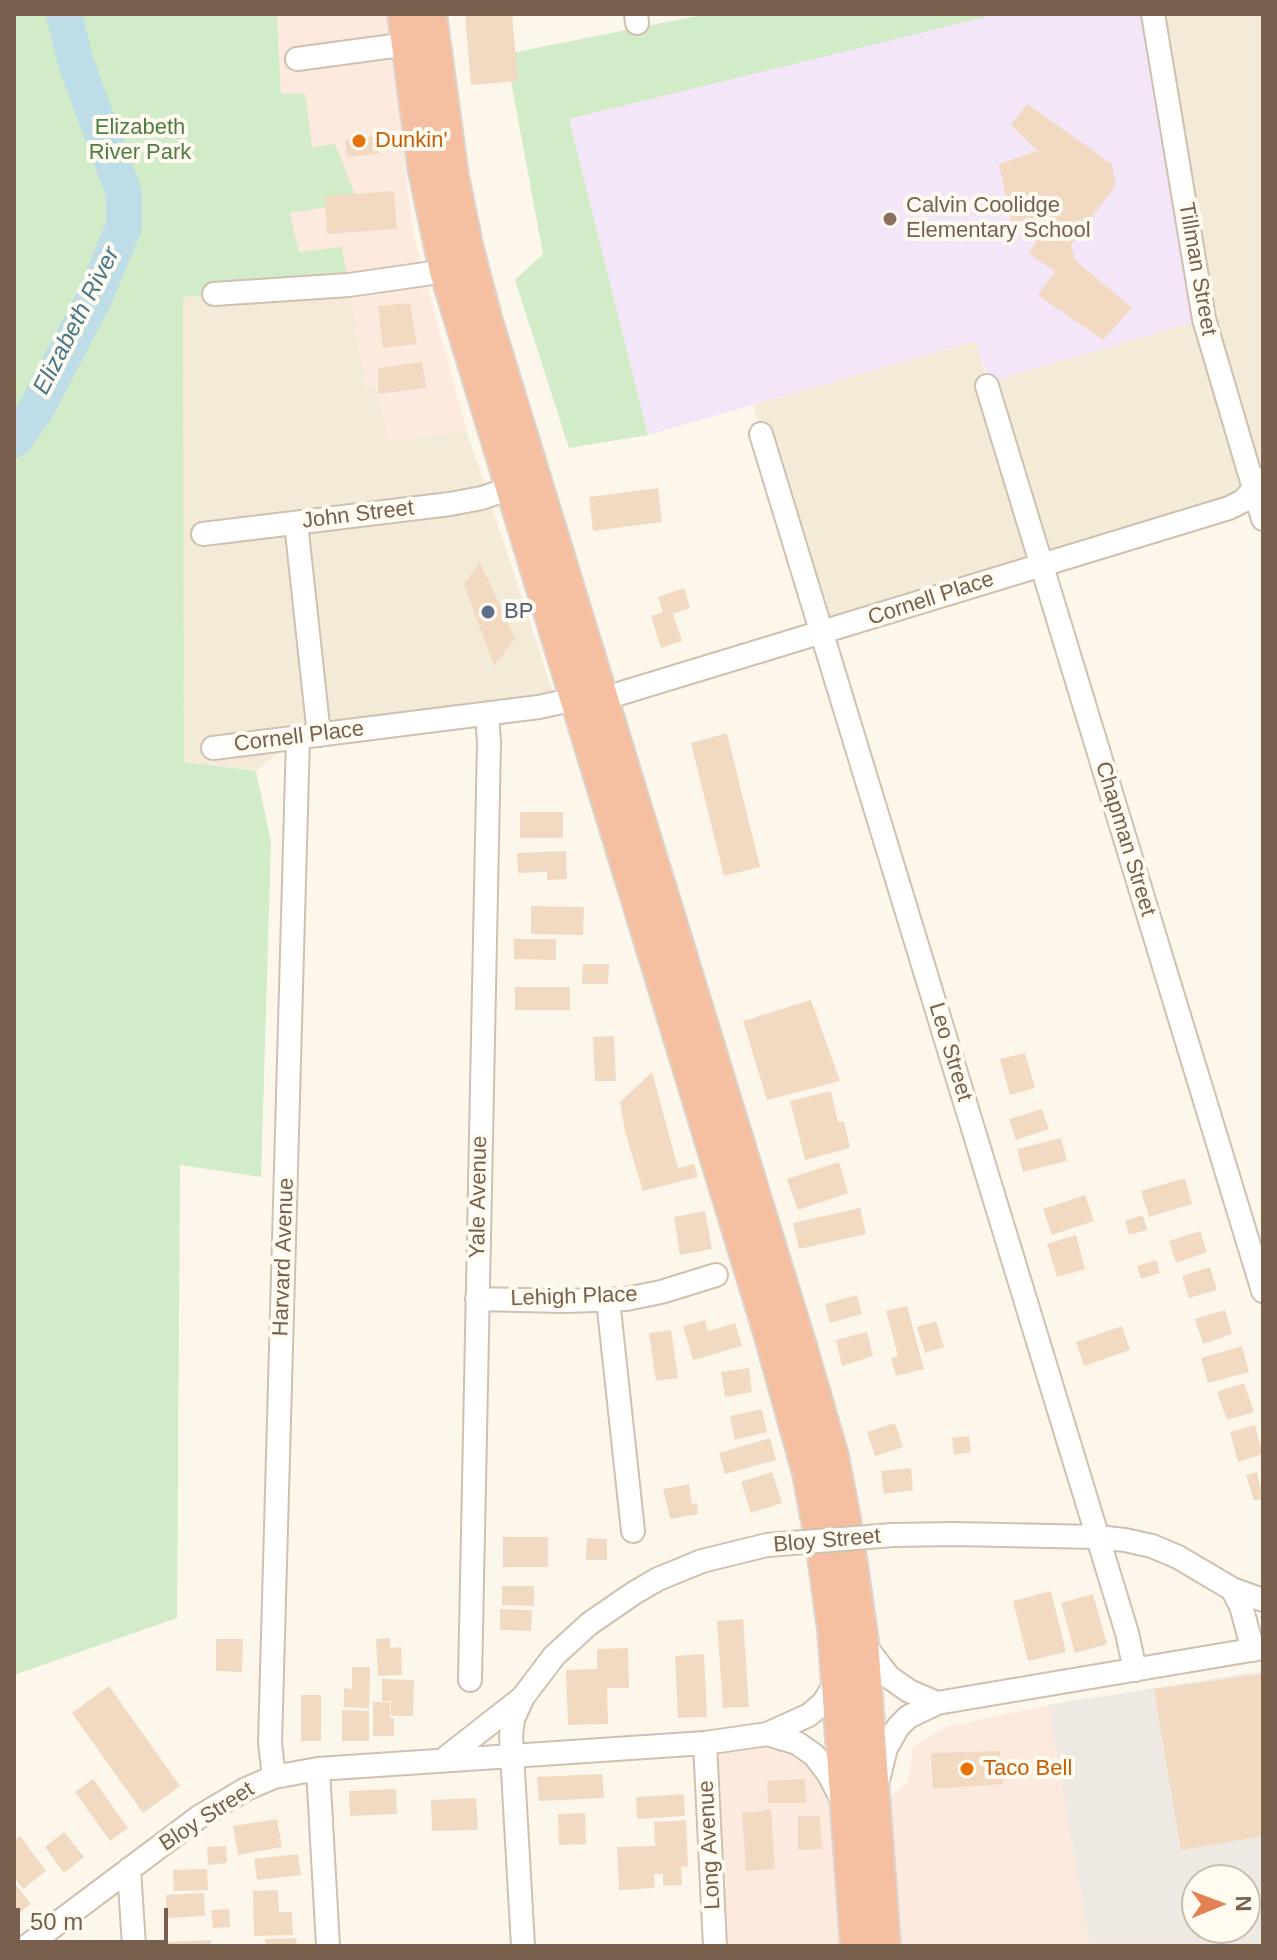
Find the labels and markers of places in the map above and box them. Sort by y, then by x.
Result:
place label: Dunkin' [375,128,448,154]
marker: Dunkin' [350,132,368,150]
place label: Calvin Coolidge Elementary School [906,193,1091,244]
marker: Calvin Coolidge Elementary School [881,210,899,228]
place label: BP [504,599,533,625]
marker: BP [479,603,497,621]
place label: Taco Bell [983,1756,1072,1782]
marker: Taco Bell [958,1760,976,1778]

